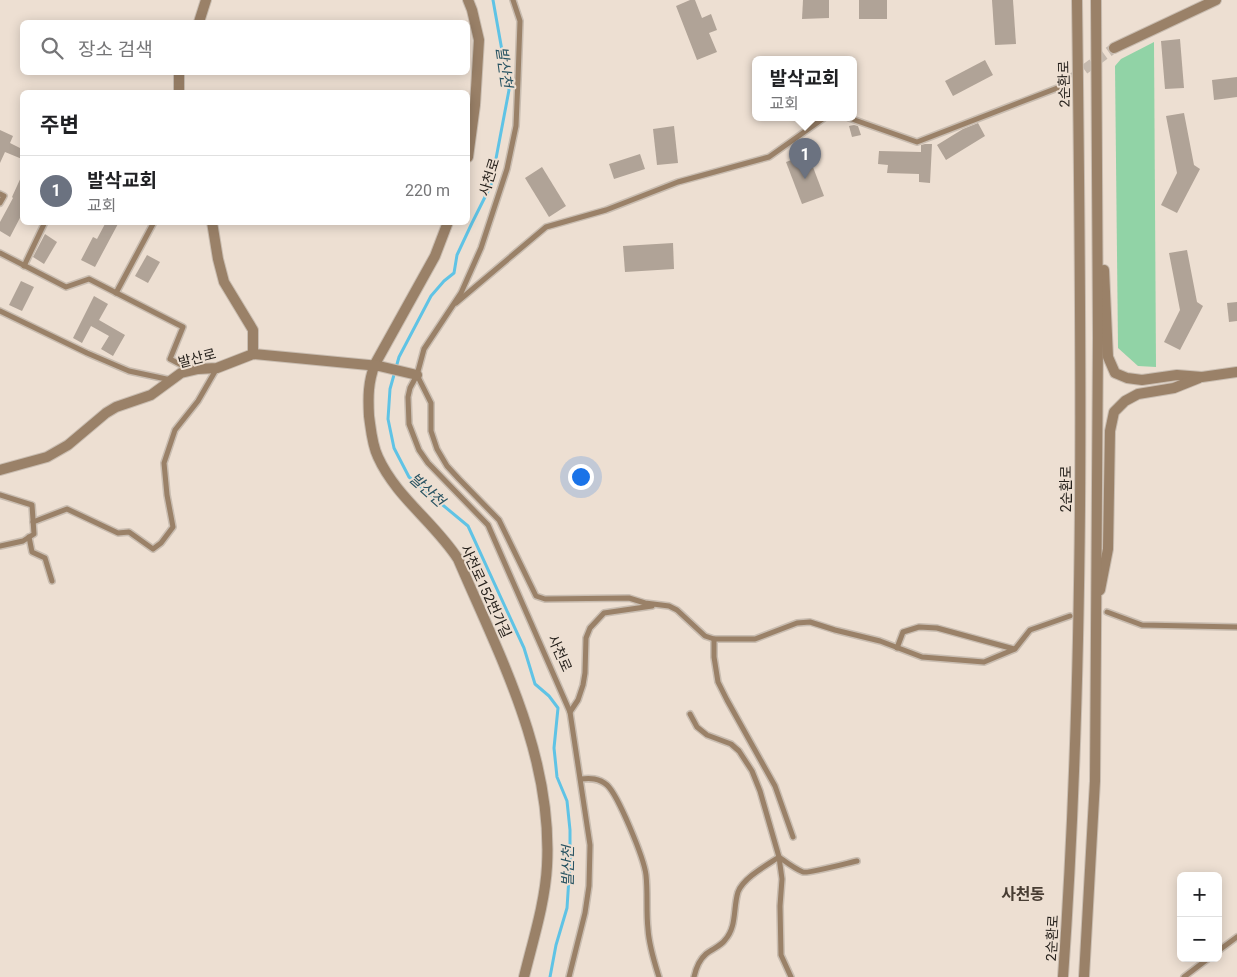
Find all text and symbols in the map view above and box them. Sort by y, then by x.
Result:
search box [20,20,470,75]
icon: search [38,34,66,62]
text: 장소 검색 [78,38,153,61]
water label: 발산천 [492,45,516,91]
popup [752,56,857,121]
street label: 2순환로 [1056,60,1072,107]
text: 발삭교회 [770,67,839,90]
text: 교회 [770,94,799,113]
text: 주변 [40,113,79,137]
pin: 1 [789,138,821,179]
street label: 사천로 [476,156,502,198]
text: 발삭교회 [87,169,157,192]
text: 1 [51,181,61,200]
text: 220 m [405,181,450,200]
text: 교회 [87,196,116,215]
street label: 발산로 [176,345,218,371]
your location [568,464,594,490]
street label: 2순환로 [1058,466,1074,512]
water label: 발산천 [406,469,450,512]
street label: 사천로152번가길 [457,542,515,640]
street label: 사천로 [545,632,575,674]
water label: 발산천 [559,843,577,887]
map controls [1177,872,1222,962]
button: + [1177,872,1222,917]
district label: 사천동 [1001,885,1045,904]
street label: 2순환로 [1043,914,1061,962]
button: − [1177,917,1222,962]

